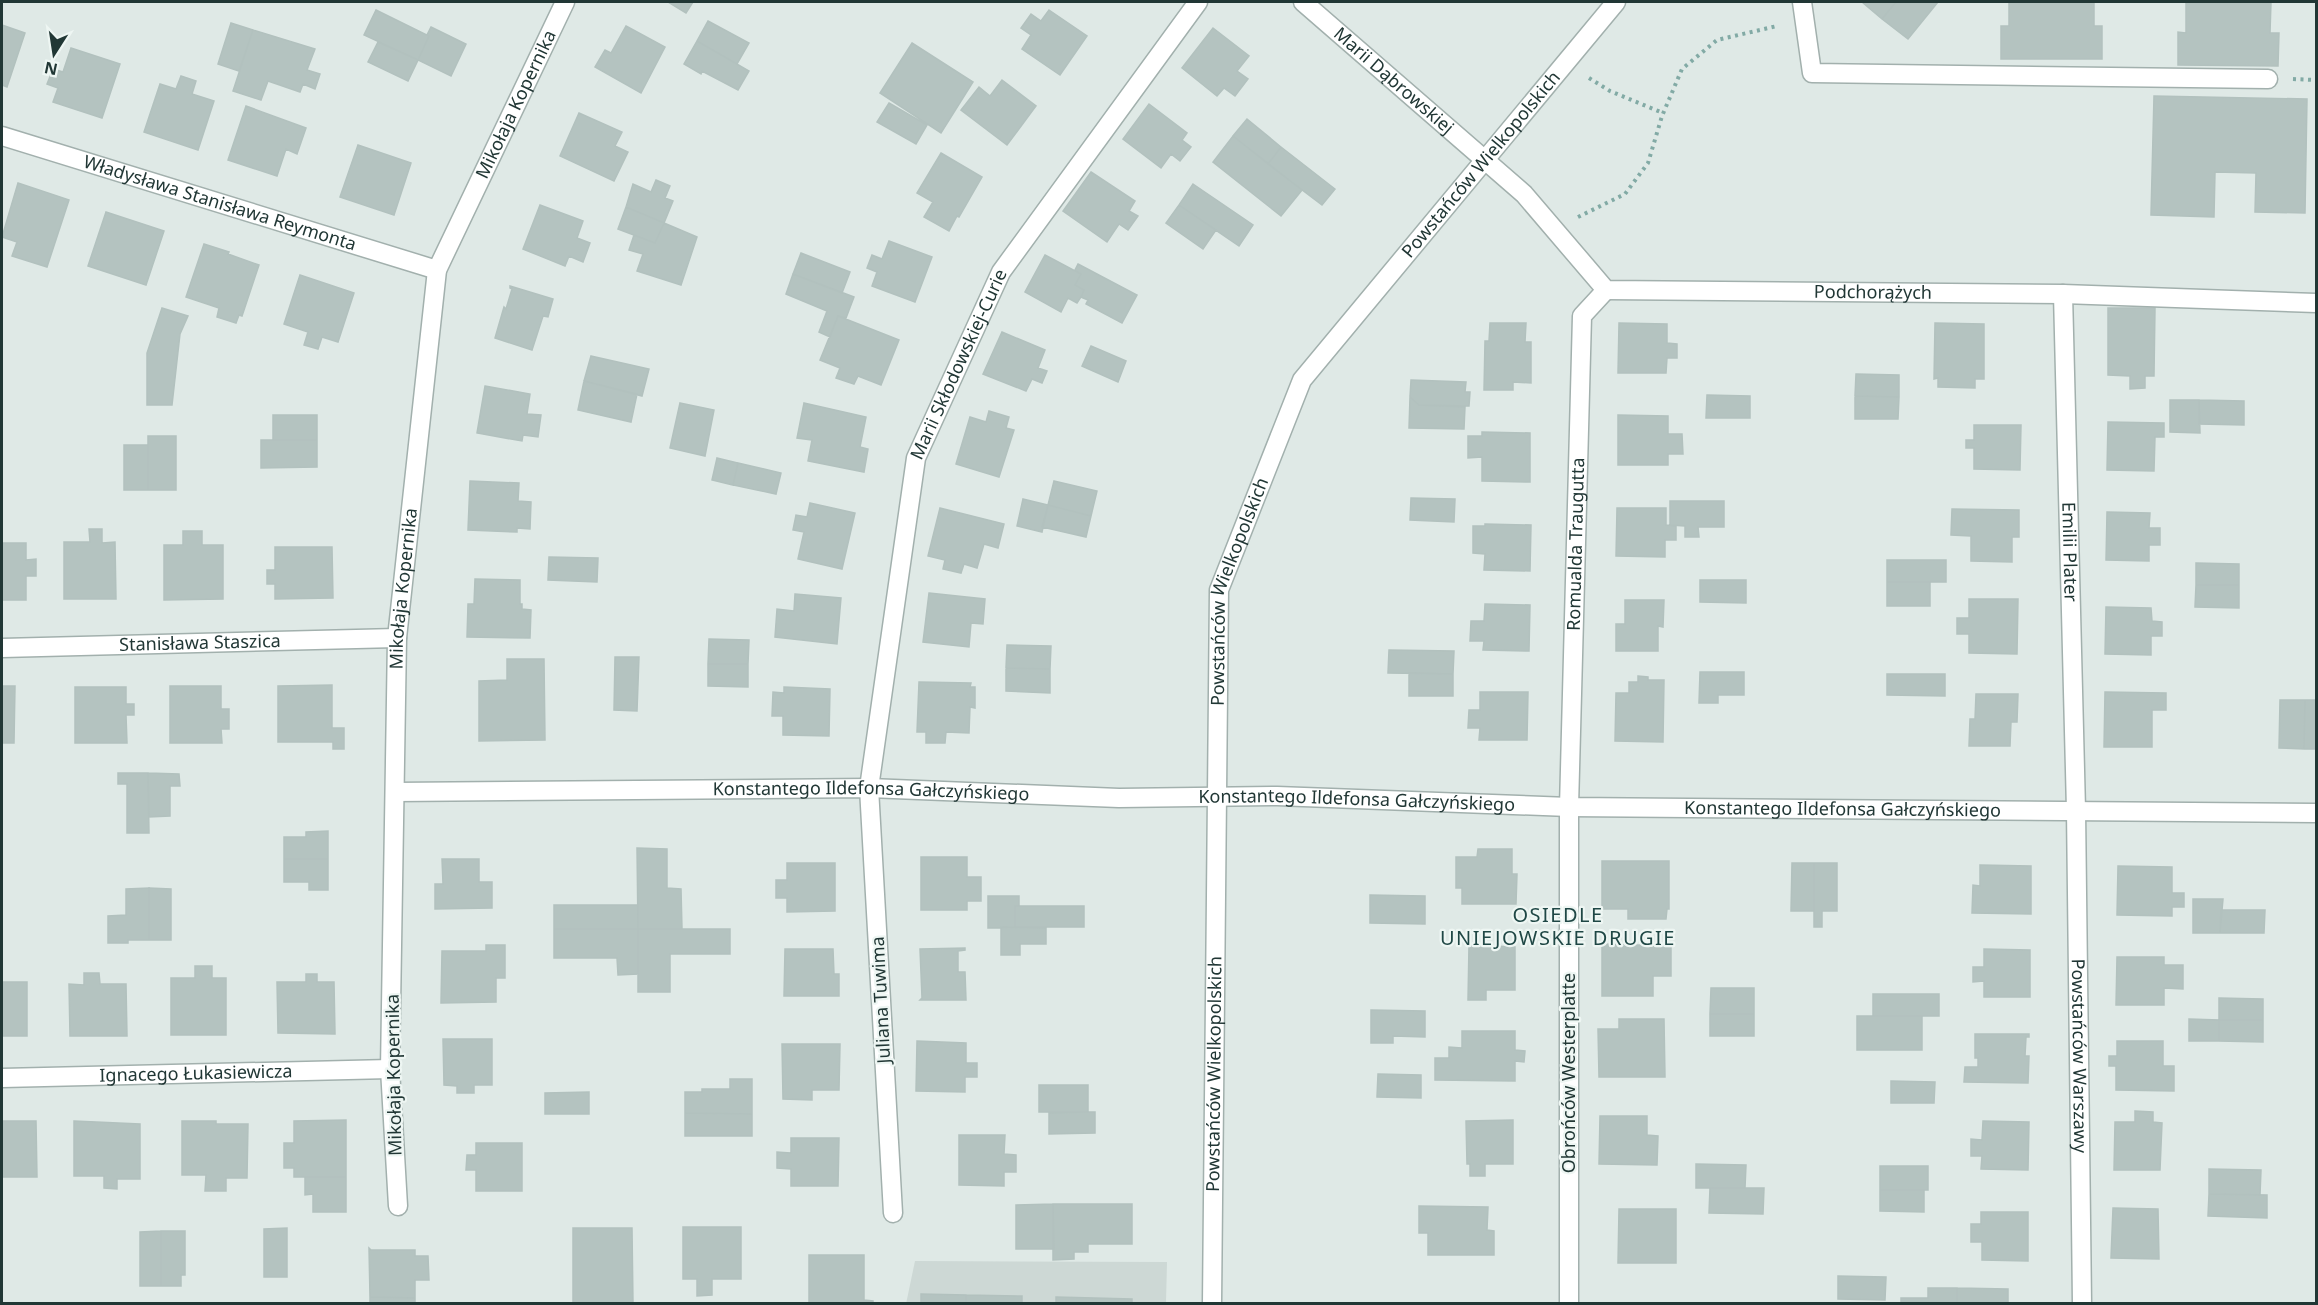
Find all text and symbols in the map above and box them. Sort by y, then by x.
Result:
street label: Marii Dąbrowskiej [1329,21,1459,139]
north arrow [24,24,84,84]
street label: Mikołaja Kopernika [469,26,561,182]
text: N [42,57,60,81]
street label: Powstańców Wielkopolskich [1396,65,1565,262]
street label: Władysława Stanisława Reymonta [81,149,360,255]
street label: Marii Skłodowskiej-Curie [904,265,1012,463]
street label: Podchorążych [1814,279,1932,304]
street label: Romualda Traugutta [1561,457,1589,631]
street label: Powstańców Wielkopolskich [1205,474,1273,706]
street label: Emilii Plater [2057,502,2084,603]
street label: Mikołaja Kopernika [383,507,422,669]
street label: Stanisława Staszica [119,628,281,656]
street label: Konstantego Ildefonsa Gałczyńskiego [712,775,1030,805]
street label: Konstantego Ildefonsa Gałczyńskiego [1198,783,1515,816]
street label: Konstantego Ildefonsa Gałczyńskiego [1684,795,2001,821]
district label: OSIEDLE UNIEJOWSKIE DRUGIE [1440,901,1676,951]
street label: Juliana Tuwima [865,936,895,1066]
street label: Powstańców Wielkopolskich [1200,956,1226,1192]
street label: Powstańców Warszawy [2067,958,2093,1154]
street label: Obrońców Westerplatte [1556,973,1580,1173]
street label: Mikołaja Kopernika [380,994,406,1156]
street label: Ignacego Łukasiewicza [99,1058,293,1087]

